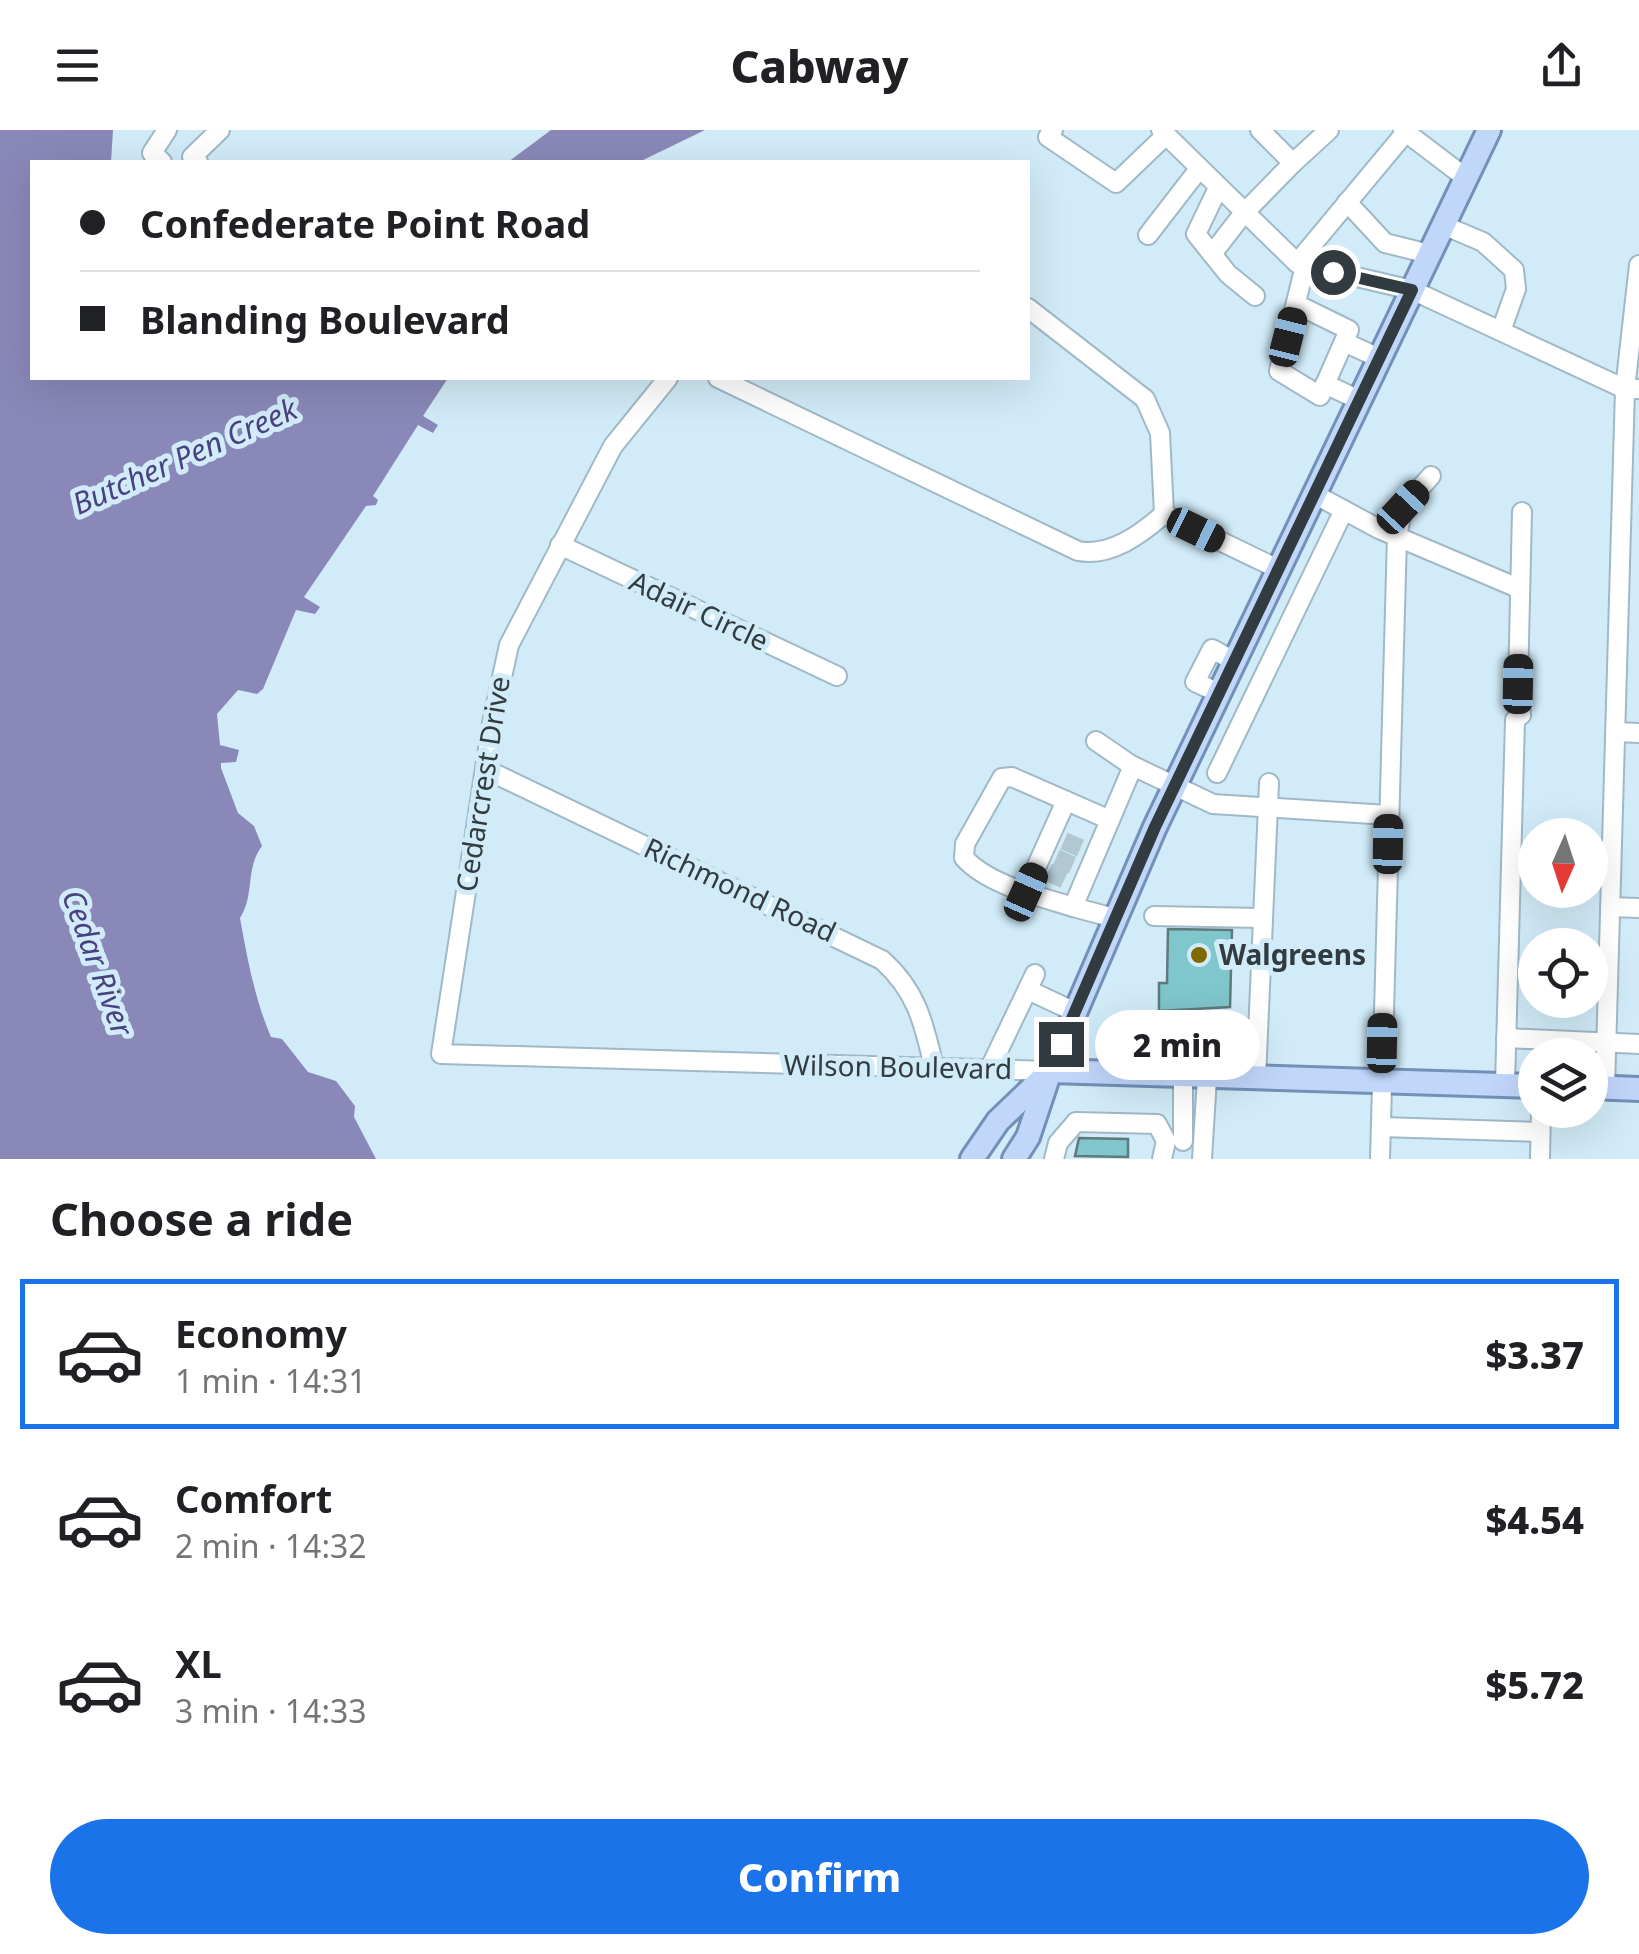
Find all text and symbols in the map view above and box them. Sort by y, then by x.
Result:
text: Cabway [731,35,908,96]
icon: menu [50,38,105,93]
icon: share [1534,38,1589,93]
text: Confederate Point Road [140,197,590,249]
route start [1311,250,1356,295]
text: Blanding Boulevard [140,293,510,345]
car [1266,304,1310,370]
water label: Butcher Pen Creek [66,387,304,524]
car [1372,475,1434,539]
car [1162,503,1230,557]
street label: Adair Circle [624,561,775,659]
car [1502,654,1534,714]
street label: Cedarcrest Drive [446,673,518,894]
car [1372,814,1404,874]
north arrow [1518,818,1608,908]
map controls [1518,818,1608,1128]
street label: Richmond Road [638,828,843,950]
car [1000,858,1052,926]
water label: Cedar River [53,884,144,1042]
button: locate [1518,928,1608,1018]
place label: Walgreens [1219,935,1366,973]
marker: Walgreens [1188,944,1210,966]
callout: 2 min [1096,1009,1261,1079]
car [1366,1013,1398,1073]
route end [1039,1022,1084,1067]
text: 2 min [1133,1023,1222,1066]
button: layers [1518,1038,1608,1128]
street label: Wilson Boulevard [783,1045,1013,1087]
text: Choose a ride [50,1188,353,1249]
text: Economy [175,1307,347,1359]
icon: car [55,1309,145,1399]
text: $3.37 [1485,1328,1584,1380]
text: 1 min · 14:31 [175,1359,367,1402]
text: Comfort [175,1472,332,1524]
icon: car [55,1474,145,1564]
text: $4.54 [1485,1493,1584,1545]
text: 2 min · 14:32 [175,1524,367,1567]
text: XL [175,1637,222,1689]
icon: car [55,1639,145,1729]
text: $5.72 [1485,1658,1584,1710]
text: 3 min · 14:33 [175,1689,367,1732]
button: Confirm [50,1819,1589,1934]

